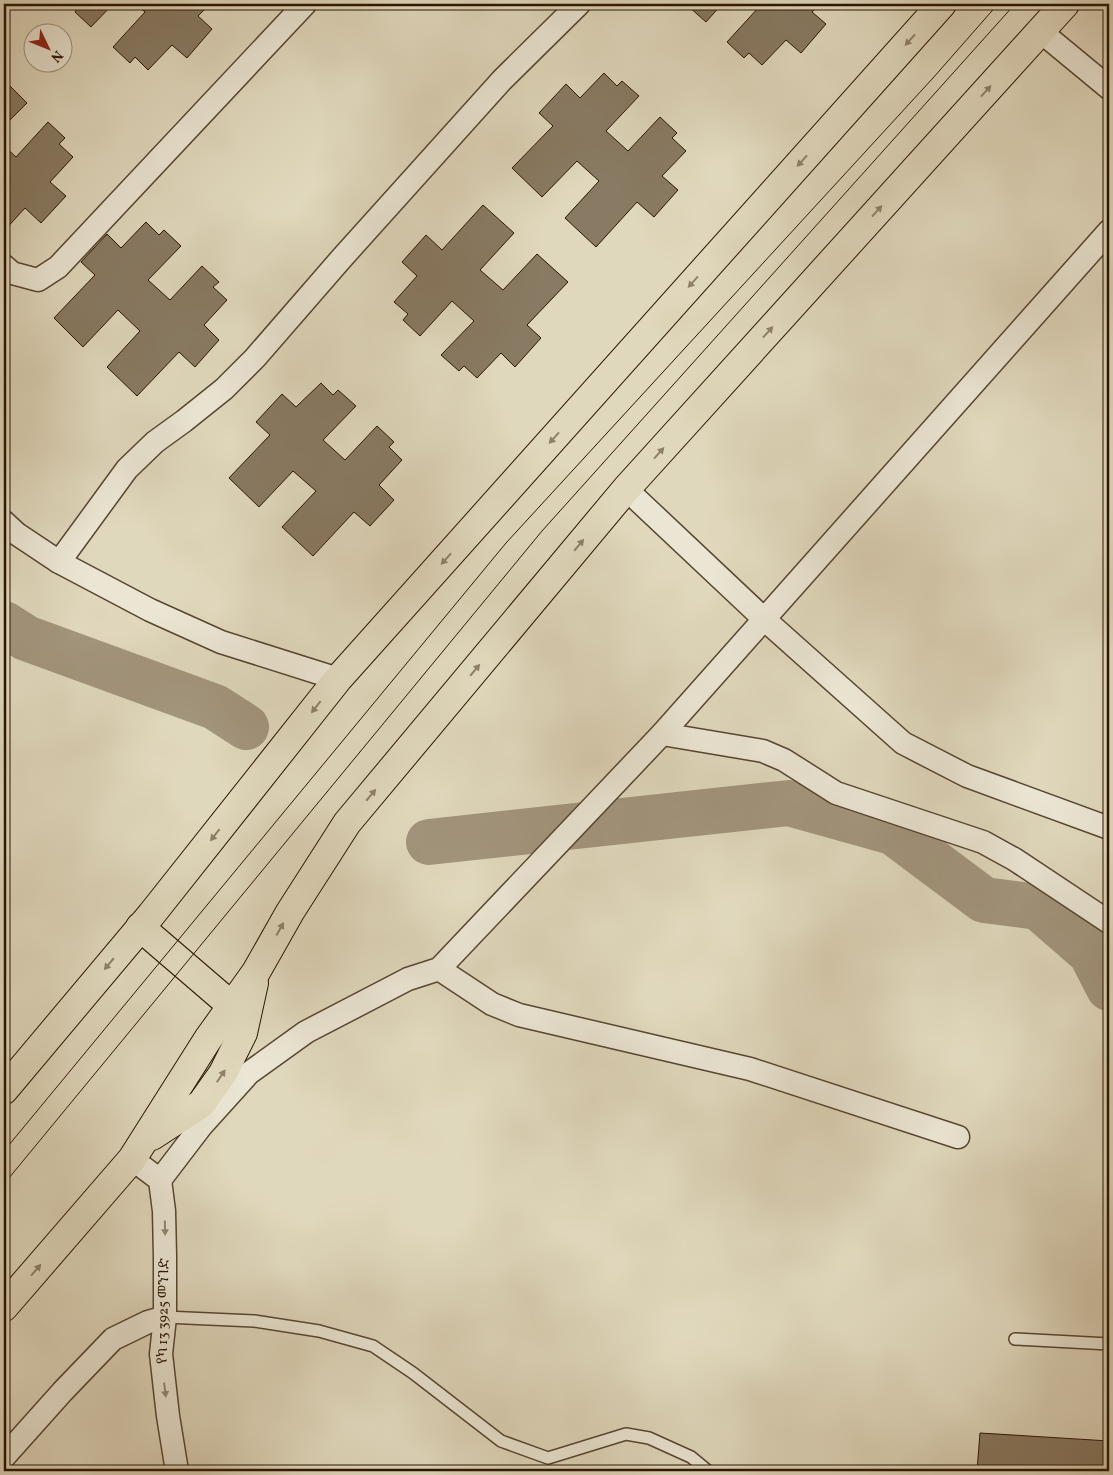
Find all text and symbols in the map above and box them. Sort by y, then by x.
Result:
north arrow [22,22,72,72]
one-way arrow [904,34,916,46]
text: N [46,46,67,66]
one-way arrow [980,85,992,97]
one-way arrow [796,155,807,168]
one-way arrow [871,206,883,218]
one-way arrow [687,276,699,288]
one-way arrow [762,327,774,339]
one-way arrow [548,431,560,443]
one-way arrow [653,447,665,459]
one-way arrow [573,540,585,552]
one-way arrow [440,552,452,564]
one-way arrow [469,664,480,676]
one-way arrow [310,701,321,714]
one-way arrow [365,789,376,802]
one-way arrow [209,828,220,841]
one-way arrow [276,922,284,937]
one-way arrow [103,958,114,971]
one-way arrow [216,1069,226,1083]
one-way arrow [161,1220,169,1236]
street label: የካ 13 3925 መንገድ [154,1258,174,1364]
one-way arrow [30,1263,41,1276]
one-way arrow [161,1382,169,1398]

